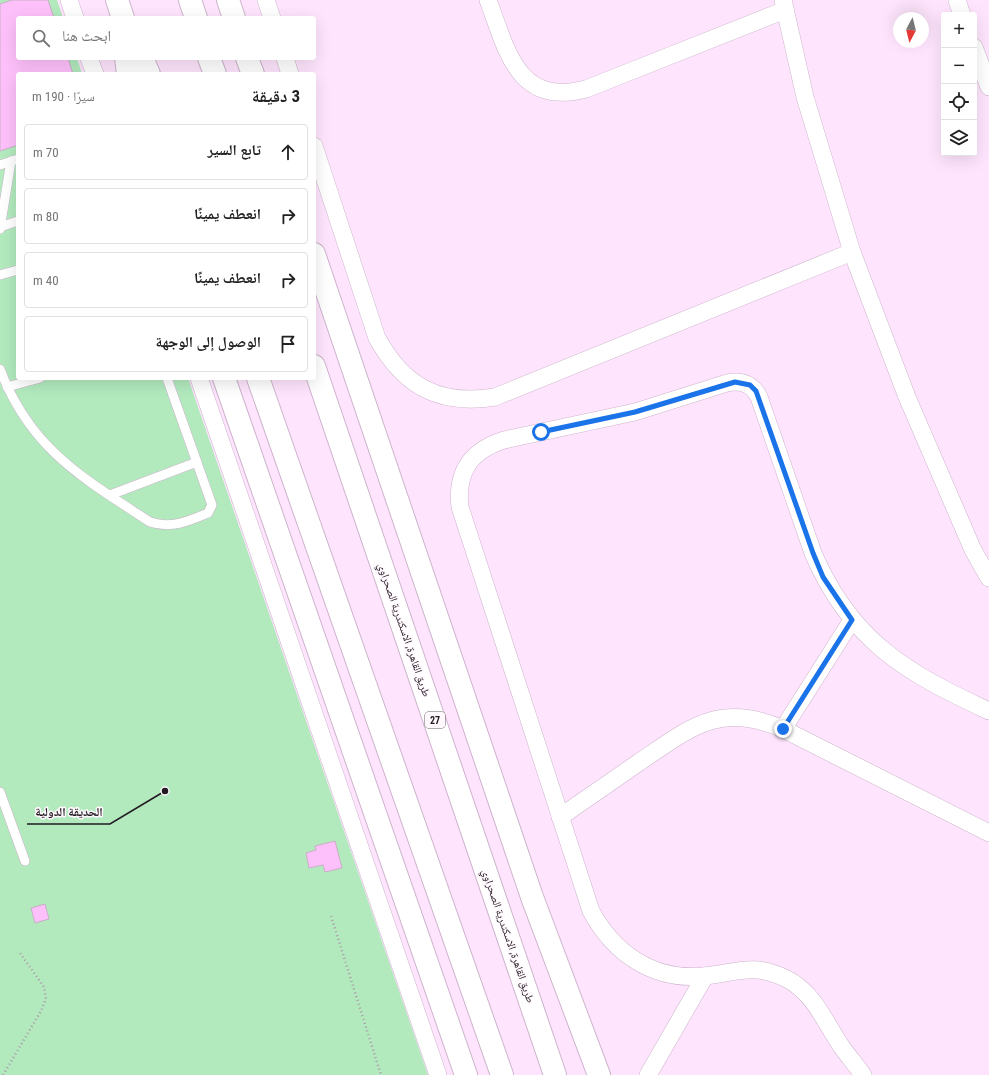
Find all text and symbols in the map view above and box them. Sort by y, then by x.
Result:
north arrow [893,12,929,48]
map controls [941,12,977,156]
button: + [941,12,977,48]
search box [16,16,316,60]
icon: search [30,27,52,49]
text: ابحث هنا [62,27,111,45]
button: − [941,48,977,84]
button: locate [941,84,977,120]
text: 3 دقيقة [252,86,300,106]
text: سيرًا · 190 m [32,89,95,104]
button: layers [941,120,977,156]
text: تابع السير [208,141,261,159]
icon: ahead [277,141,299,163]
text: 70 m [33,145,59,160]
text: انعطف يمينًا [194,205,261,223]
icon: right [277,205,299,227]
text: 80 m [33,209,59,224]
text: انعطف يمينًا [194,269,261,287]
icon: right [277,269,299,291]
text: 40 m [33,273,59,288]
text: الوصول إلى الوجهة [155,333,261,351]
icon: arrive [277,333,299,355]
route start [532,423,550,441]
street label: طريق القاهرة, الاسكندرية الصحراوي [373,561,433,699]
road number: 27 [425,712,445,728]
route end [774,720,792,738]
callout: الحديقة الدولية [27,800,110,824]
text: الحديقة الدولية [35,805,103,819]
street label: طريق القاهرة, الاسكندرية الصحراوي [477,867,537,1005]

